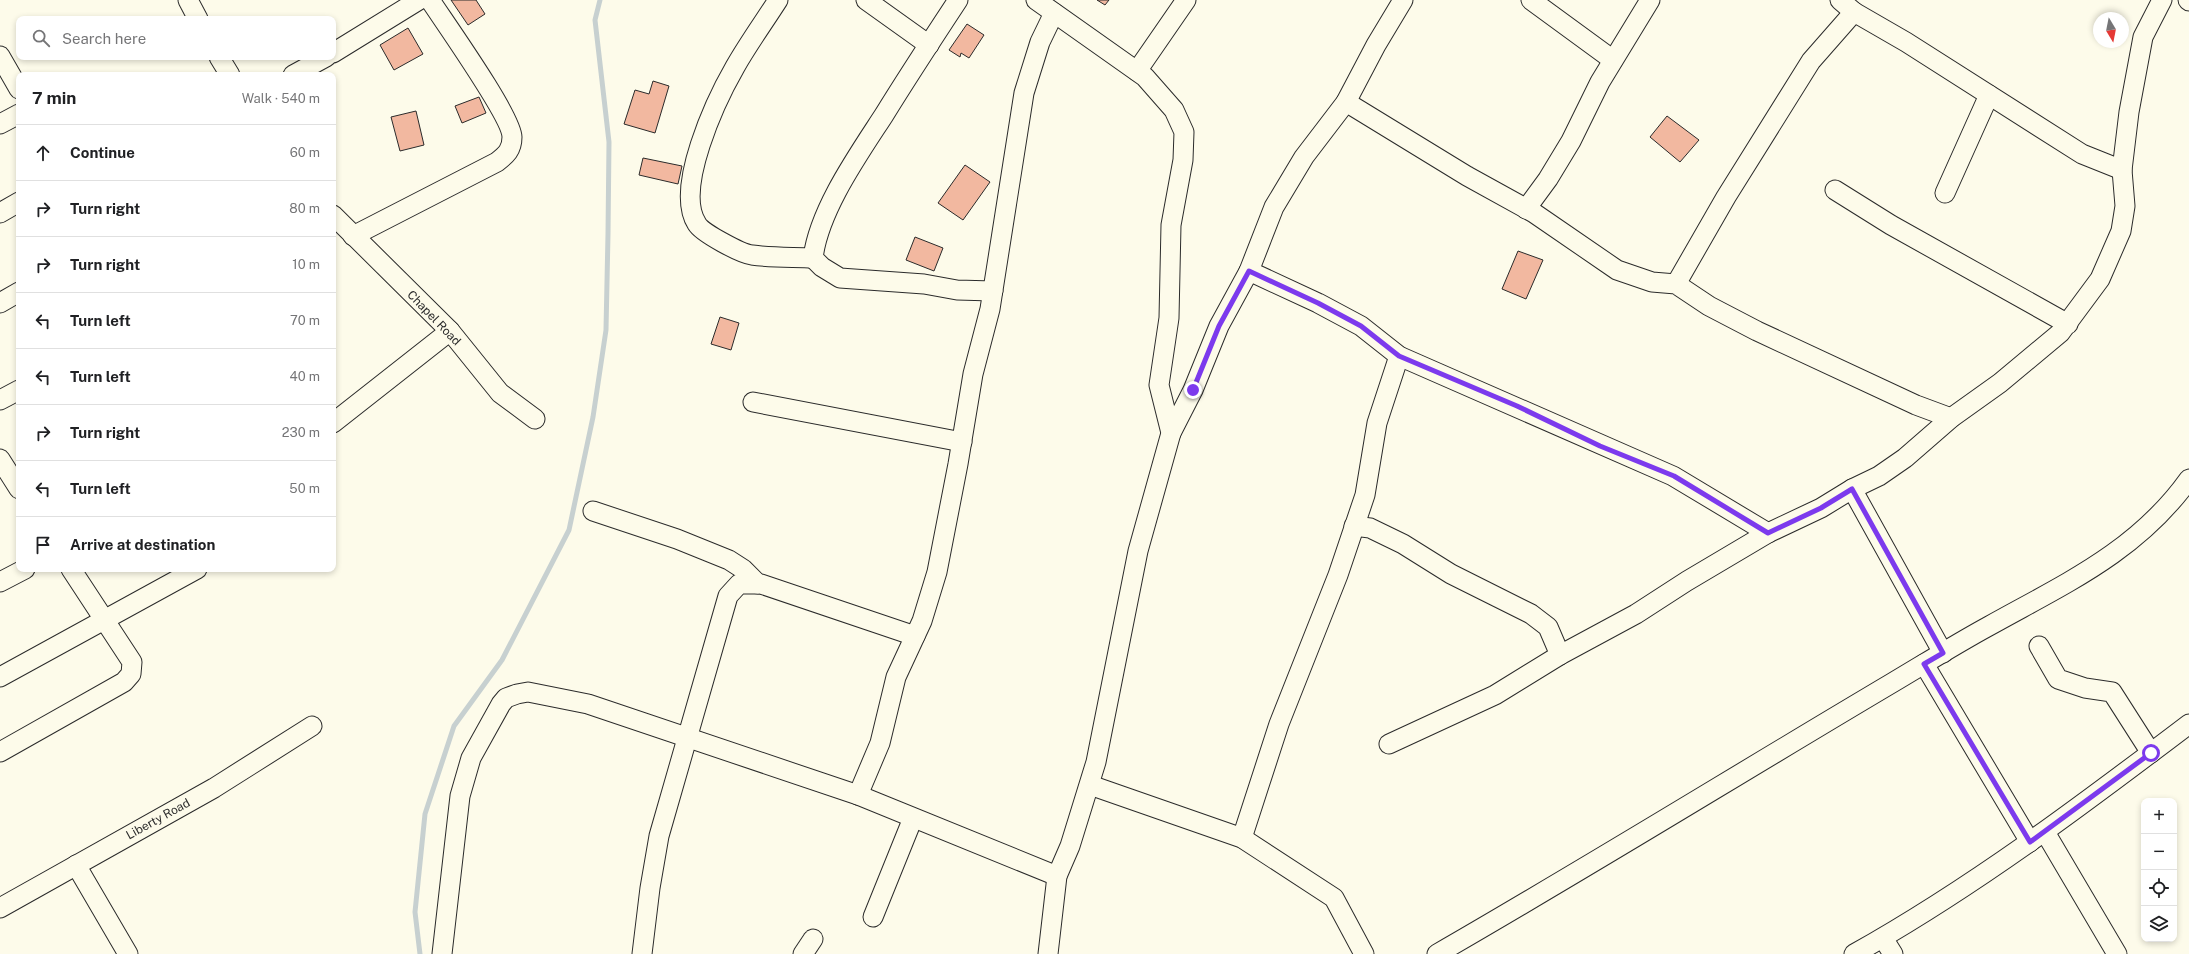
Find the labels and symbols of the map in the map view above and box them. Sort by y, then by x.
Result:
north arrow [2093,12,2129,48]
street label: Chapel Road [404,288,464,348]
route end [1184,381,1202,399]
route start [2142,744,2160,762]
street label: Liberty Road [124,796,192,842]

